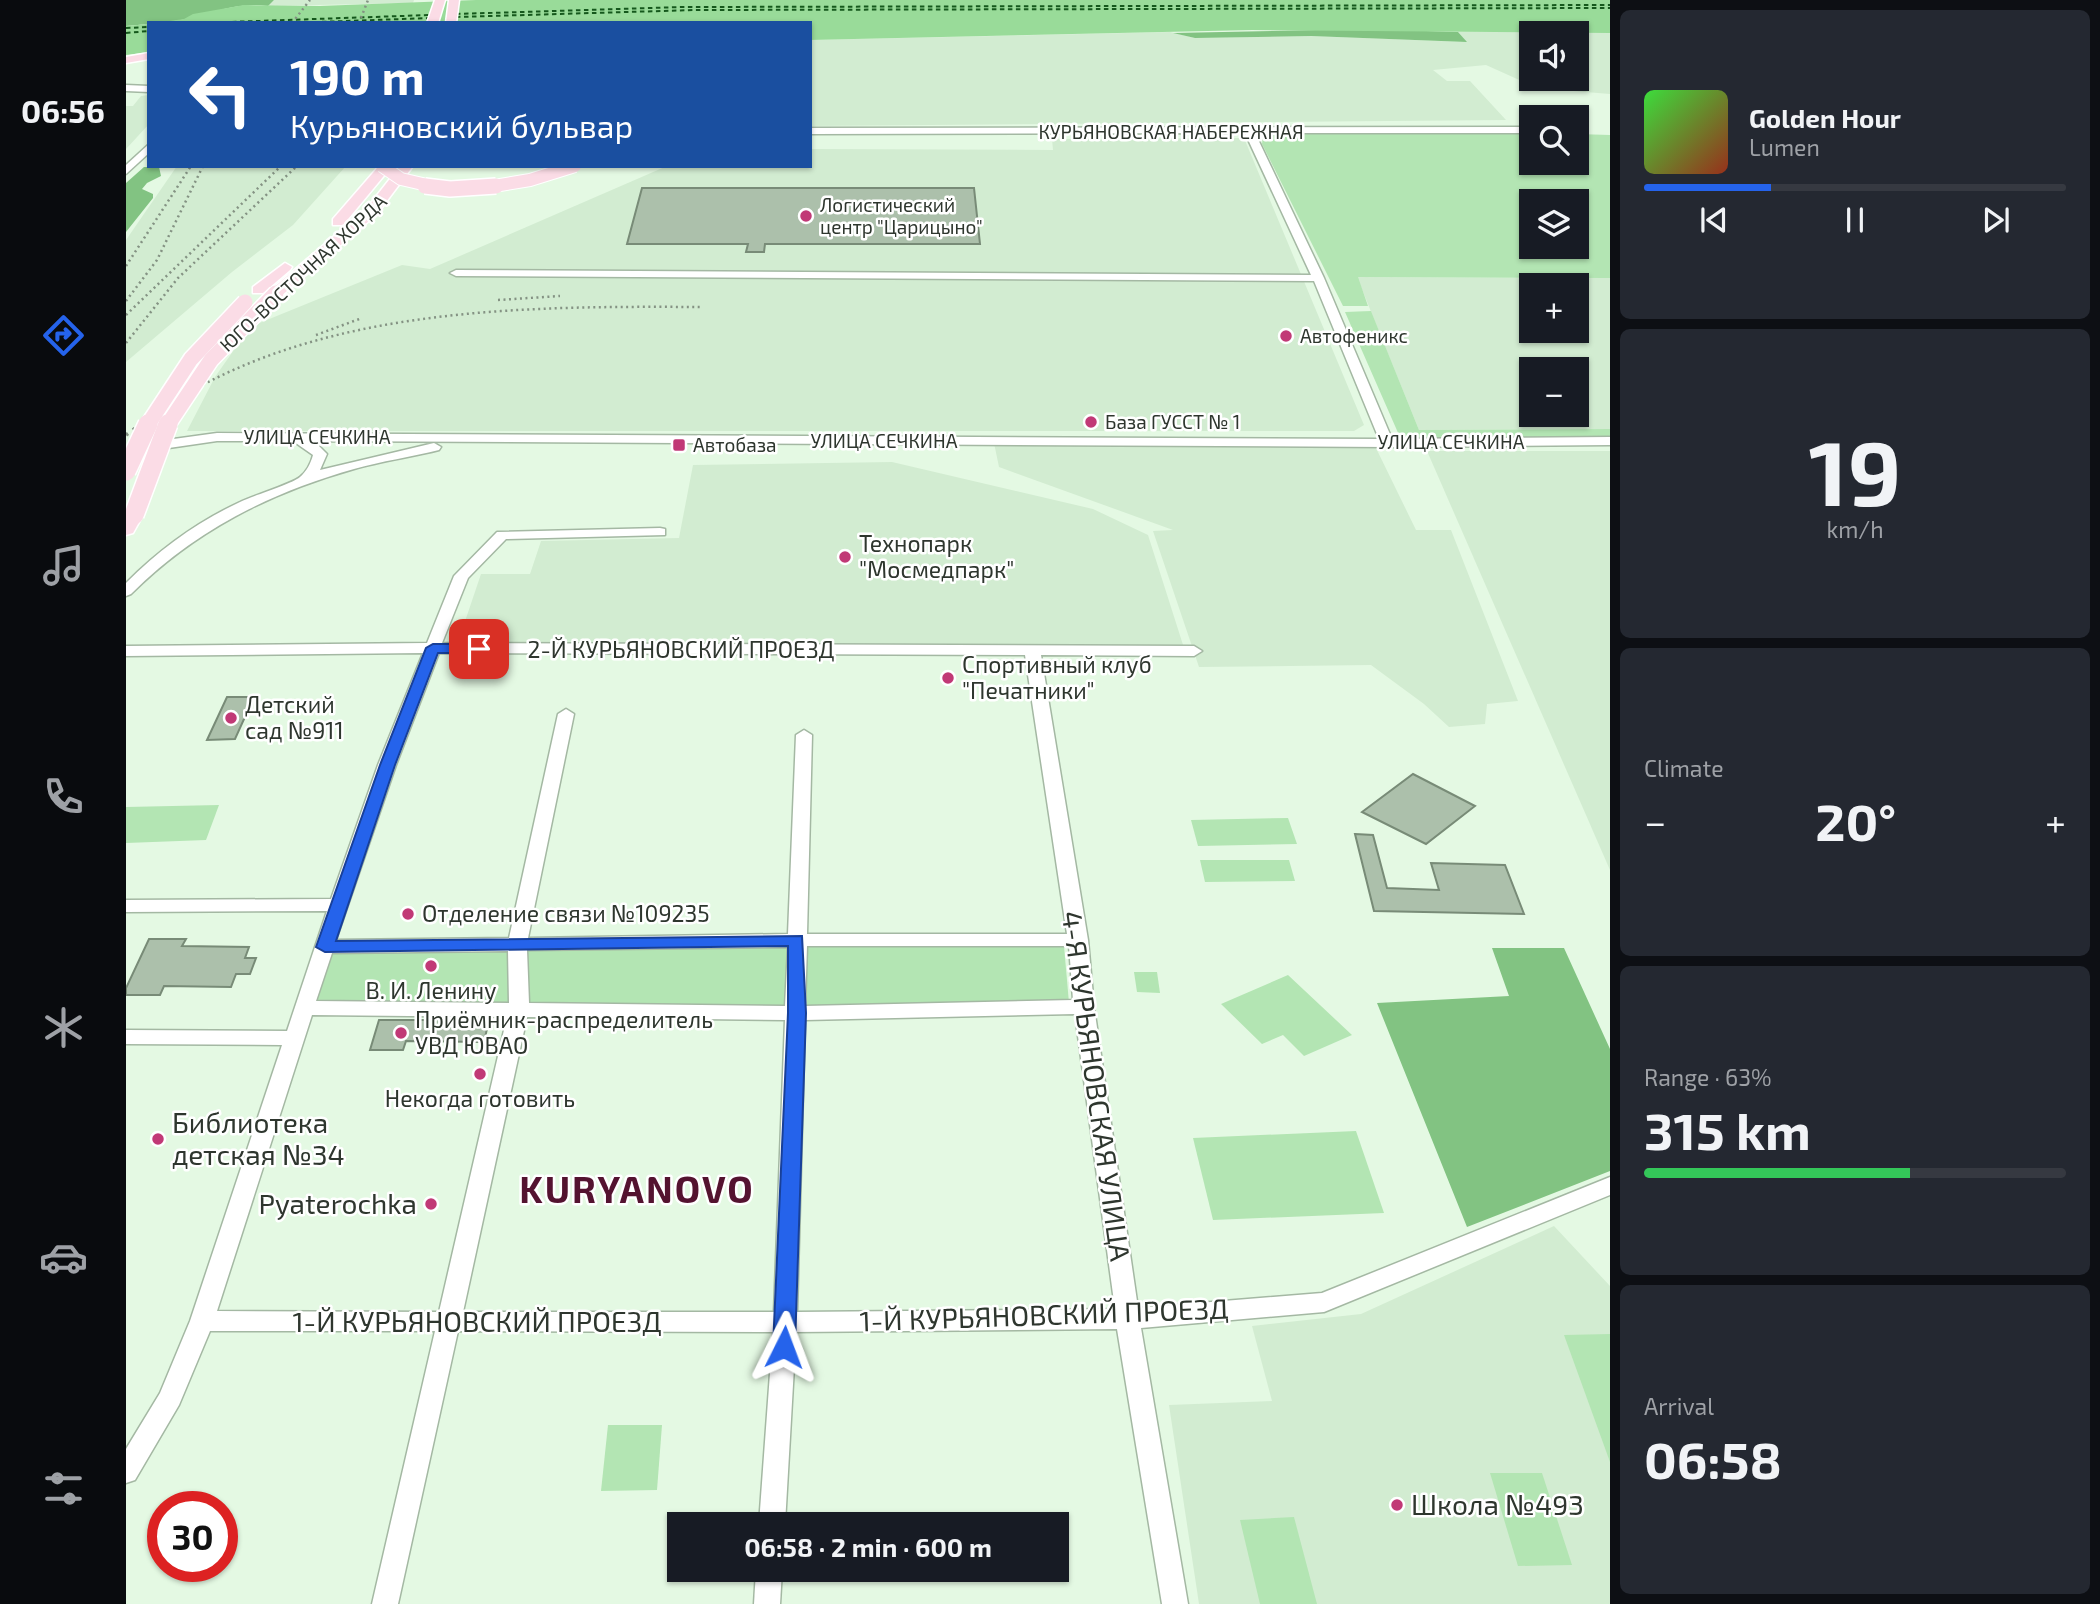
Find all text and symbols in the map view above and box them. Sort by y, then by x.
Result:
map controls [1519,21,1589,427]
button: sound [1519,21,1589,91]
text: 190 m [290,46,425,105]
icon: left [175,49,266,140]
text: 06:56 [21,91,105,129]
text: Golden Hour [1749,102,1901,133]
button: search [1519,105,1589,175]
text: Курьяновский бульвар [290,106,633,144]
street label: КУРЬЯНОВСКАЯ НАБЕРЕЖНАЯ [1038,120,1304,143]
text: Lumen [1749,133,1820,161]
street label: ЮГО-ВОСТОЧНАЯ ХОРДА [214,189,391,356]
button: layers [1519,189,1589,259]
place label: Логистический центр "Царицыно" [820,193,983,238]
icon: previous [1695,201,1733,239]
icon: pause [1836,201,1874,239]
icon: next [1977,201,2015,239]
marker: Логистический центр "Царицыно" [798,208,814,224]
button: + [1519,273,1589,343]
icon: directions [39,311,88,360]
place label: Автофеникс [1300,324,1408,347]
marker: Автофеникс [1278,328,1294,344]
button: − [1519,357,1589,427]
place label: База ГУССТ № 1 [1105,410,1240,433]
marker: База ГУССТ № 1 [1083,414,1099,430]
text: 19 [1808,415,1902,524]
street label: УЛИЦА СЕЧКИНА [244,425,391,448]
street label: УЛИЦА СЕЧКИНА [811,429,958,452]
street label: УЛИЦА СЕЧКИНА [1378,430,1525,453]
place label: Автобаза [693,433,777,456]
marker: Автобаза [671,437,687,453]
text: km/h [1826,515,1884,543]
place label: Технопарк "Мосмедпарк" [859,529,1014,583]
icon: music [39,541,88,590]
marker: Технопарк "Мосмедпарк" [837,549,853,565]
pin [449,619,509,679]
icon: arrive [460,630,498,668]
street label: 2-Й КУРЬЯНОВСКИЙ ПРОЕЗД [528,635,835,663]
place label: Спортивный клуб "Печатники" [962,650,1152,704]
marker: Спортивный клуб "Печатники" [940,670,956,686]
place label: Детский сад №911 [245,690,344,744]
marker: Детский сад №911 [223,710,239,726]
text: Climate [1644,754,1724,782]
icon: phone [39,772,88,821]
text: 20° [1815,789,1896,851]
text: − [1644,798,1666,844]
text: + [2045,798,2066,844]
place label: Отделение связи №109235 [422,899,710,927]
marker: Отделение связи №109235 [400,906,416,922]
street label: 4-Я КУРЬЯНОВСКАЯ УЛИЦА [1056,909,1138,1264]
marker: В. И. Ленину [423,958,439,974]
place label: В. И. Ленину [366,976,496,1005]
icon: climate [39,1003,88,1052]
place label: Приёмник-распределитель УВД ЮВАО [415,1005,713,1059]
marker: Приёмник-распределитель УВД ЮВАО [393,1025,409,1041]
text: Range · 63% [1644,1063,1772,1091]
marker: Некогда готовить [472,1066,488,1082]
place label: Некогда готовить [385,1084,575,1112]
text: 315 km [1644,1098,1811,1160]
place label: Библиотека детская №34 [172,1105,345,1171]
marker: Библиотека детская №34 [150,1131,166,1147]
district label: KURYANOVO [519,1166,755,1210]
place label: Pyaterochka [258,1186,417,1220]
marker: Pyaterochka [423,1196,439,1212]
icon: car [39,1233,88,1282]
street label: 1-Й КУРЬЯНОВСКИЙ ПРОЕЗД [859,1291,1229,1337]
street label: 1-Й КУРЬЯНОВСКИЙ ПРОЕЗД [292,1304,662,1338]
position arrow [747,1310,821,1384]
text: Arrival [1644,1392,1714,1420]
text: 06:58 [1644,1427,1782,1489]
icon: filters [39,1464,88,1513]
place label: Школа №493 [1411,1487,1584,1521]
speed limit sign: 30 [147,1491,238,1582]
marker: Школа №493 [1389,1497,1405,1513]
text: 06:58 · 2 min · 600 m [744,1531,992,1562]

